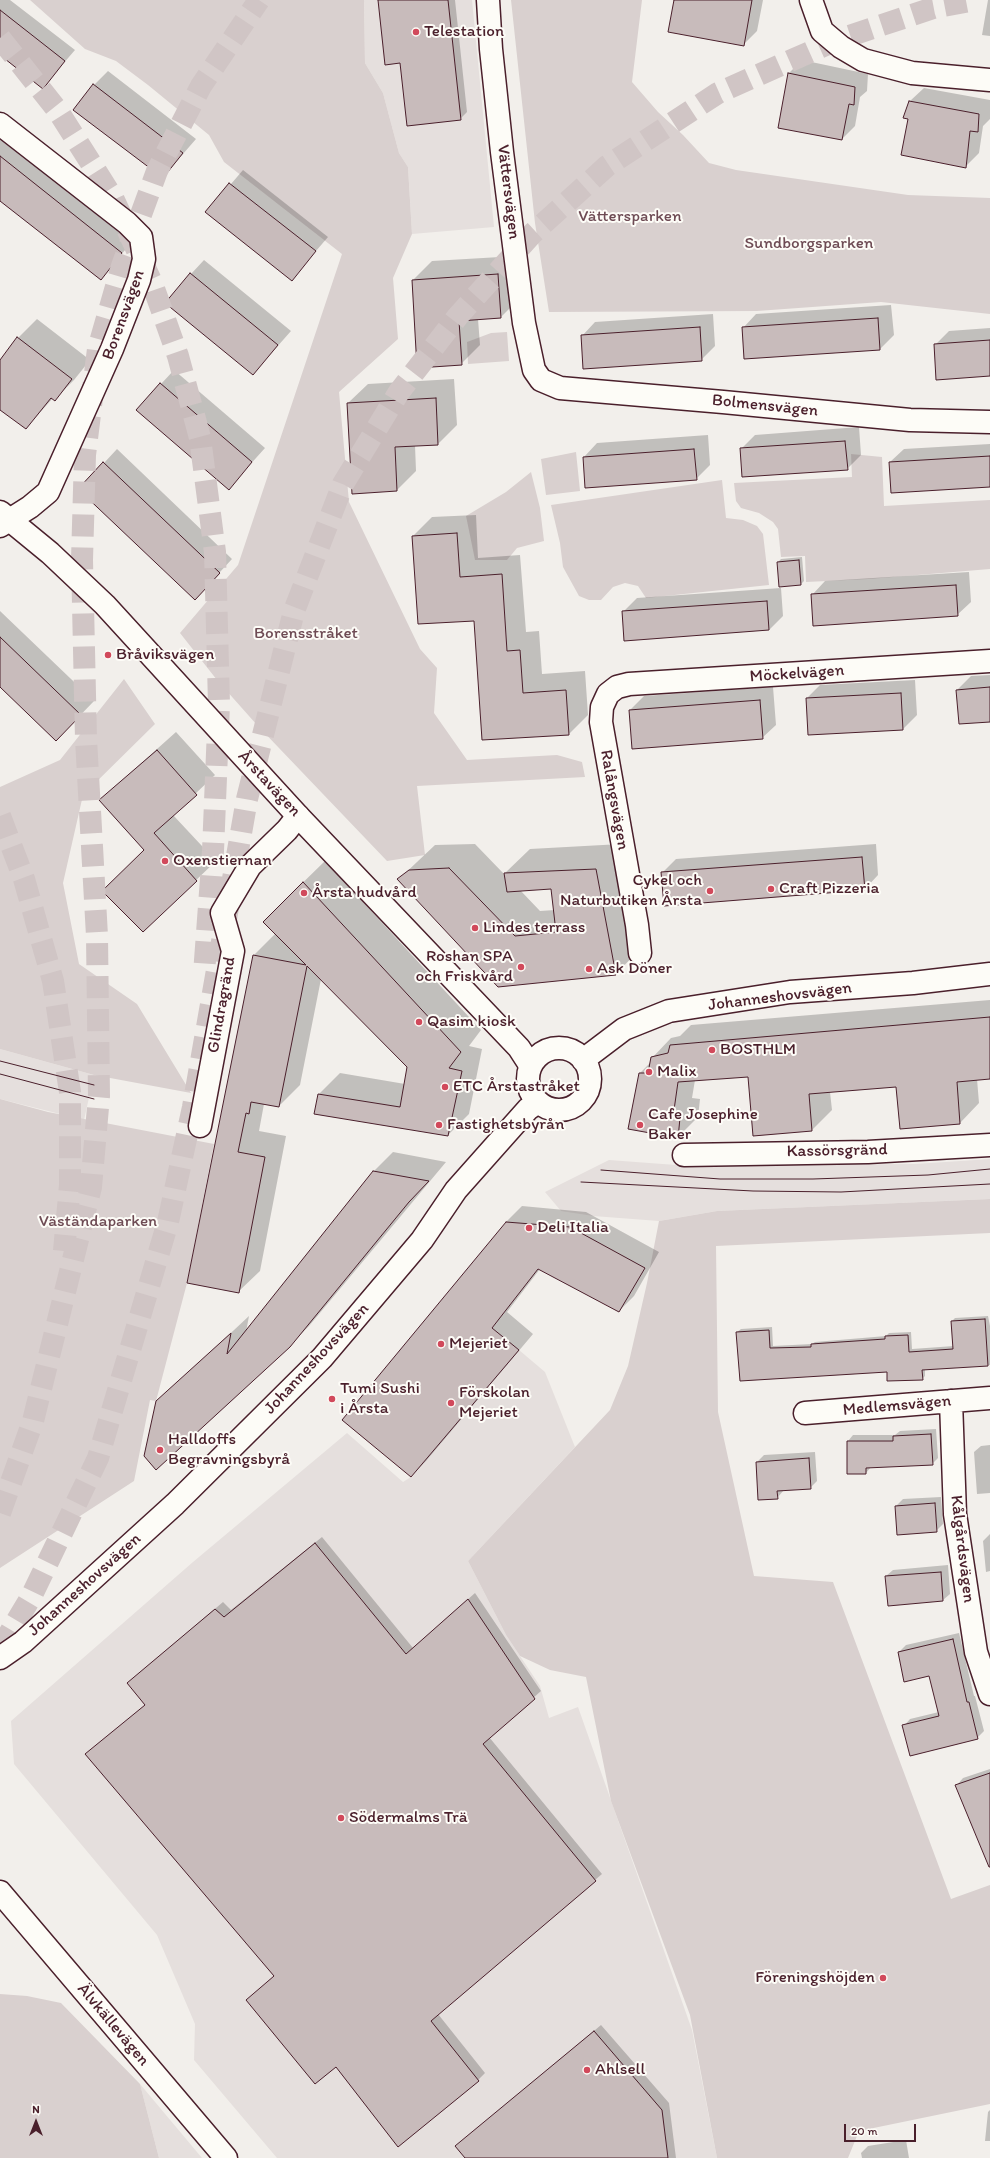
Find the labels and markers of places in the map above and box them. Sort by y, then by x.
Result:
place label: Telestation [424,22,504,42]
marker: Telestation [411,27,421,37]
place label: Bråviksvägen [116,645,214,665]
marker: Bråviksvägen [103,650,113,660]
place label: Oxenstiernan [173,851,272,871]
marker: Oxenstiernan [160,856,170,866]
place label: Cykel och Naturbutiken Årsta [560,871,702,911]
place label: Craft Pizzeria [779,879,879,899]
place label: Årsta hudvård [312,883,416,903]
marker: Craft Pizzeria [766,884,776,894]
marker: Cykel och Naturbutiken Årsta [705,886,715,896]
marker: Årsta hudvård [299,888,309,898]
place label: Lindes terrass [483,918,585,938]
marker: Lindes terrass [470,923,480,933]
place label: Roshan SPA och Friskvård [415,947,513,987]
place label: Ask Döner [597,959,672,979]
marker: Roshan SPA och Friskvård [516,962,526,972]
marker: Ask Döner [584,964,594,974]
place label: Qasim kiosk [427,1012,516,1032]
marker: Qasim kiosk [414,1017,424,1027]
place label: BOSTHLM [720,1040,796,1060]
marker: BOSTHLM [707,1045,717,1055]
place label: Malix [657,1062,696,1082]
marker: Malix [644,1067,654,1077]
place label: ETC Årstastråket [453,1077,580,1097]
marker: ETC Årstastråket [440,1082,450,1092]
place label: Cafe Josephine Baker [648,1105,758,1145]
place label: Fastighetsbyrån [447,1115,564,1135]
marker: Fastighetsbyrån [434,1120,444,1130]
marker: Cafe Josephine Baker [635,1120,645,1130]
place label: Deli Italia [537,1218,609,1238]
marker: Deli Italia [524,1223,534,1233]
place label: Mejeriet [449,1334,508,1354]
marker: Mejeriet [436,1339,446,1349]
place label: Tumi Sushi i Årsta [340,1379,420,1419]
place label: Förskolan Mejeriet [459,1383,530,1423]
marker: Tumi Sushi i Årsta [327,1394,337,1404]
marker: Förskolan Mejeriet [446,1398,456,1408]
place label: Halldoffs Begravningsbyrå [168,1430,290,1470]
marker: Halldoffs Begravningsbyrå [155,1445,165,1455]
place label: Södermalms Trä [349,1808,468,1828]
marker: Södermalms Trä [336,1813,346,1823]
place label: Föreningshöjden [755,1968,875,1988]
marker: Föreningshöjden [878,1973,888,1983]
place label: Ahlsell [595,2060,645,2080]
marker: Ahlsell [582,2065,592,2075]

